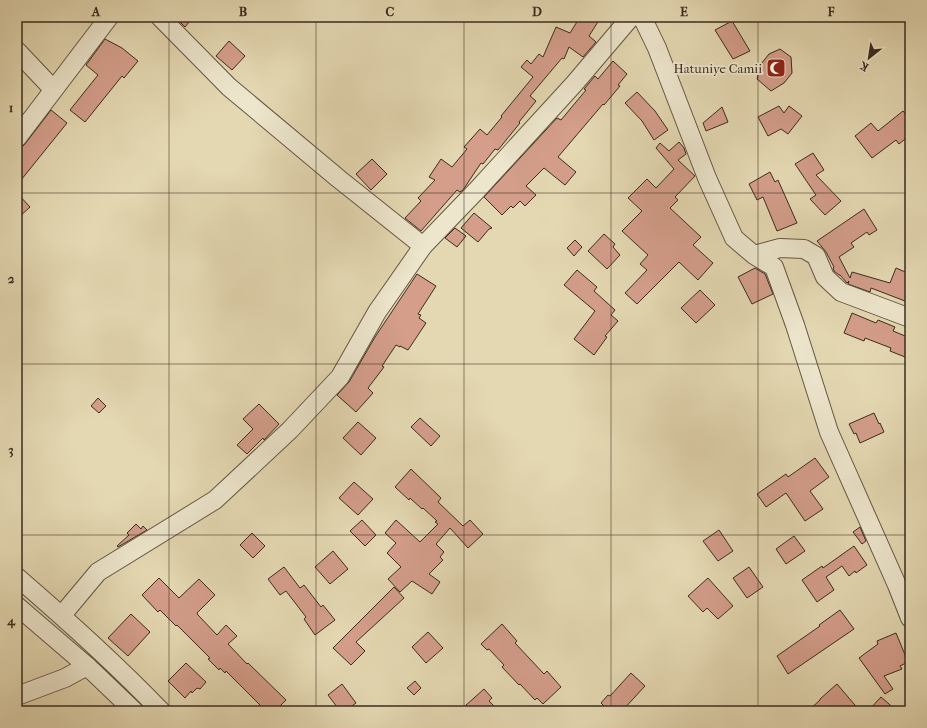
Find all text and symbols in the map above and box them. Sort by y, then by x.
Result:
text: A [91,4,101,19]
text: B [239,4,248,19]
text: C [386,4,395,19]
text: D [532,4,542,19]
text: E [680,4,688,19]
text: F [827,4,835,19]
north arrow [849,38,889,78]
mosque icon: Hatuniye Camii [765,57,787,79]
text: K [857,58,871,74]
place label: Hatuniye Camii [673,61,762,76]
text: 1 [9,100,14,115]
text: 2 [8,271,15,286]
text: 3 [8,442,14,458]
text: 4 [6,613,16,629]

